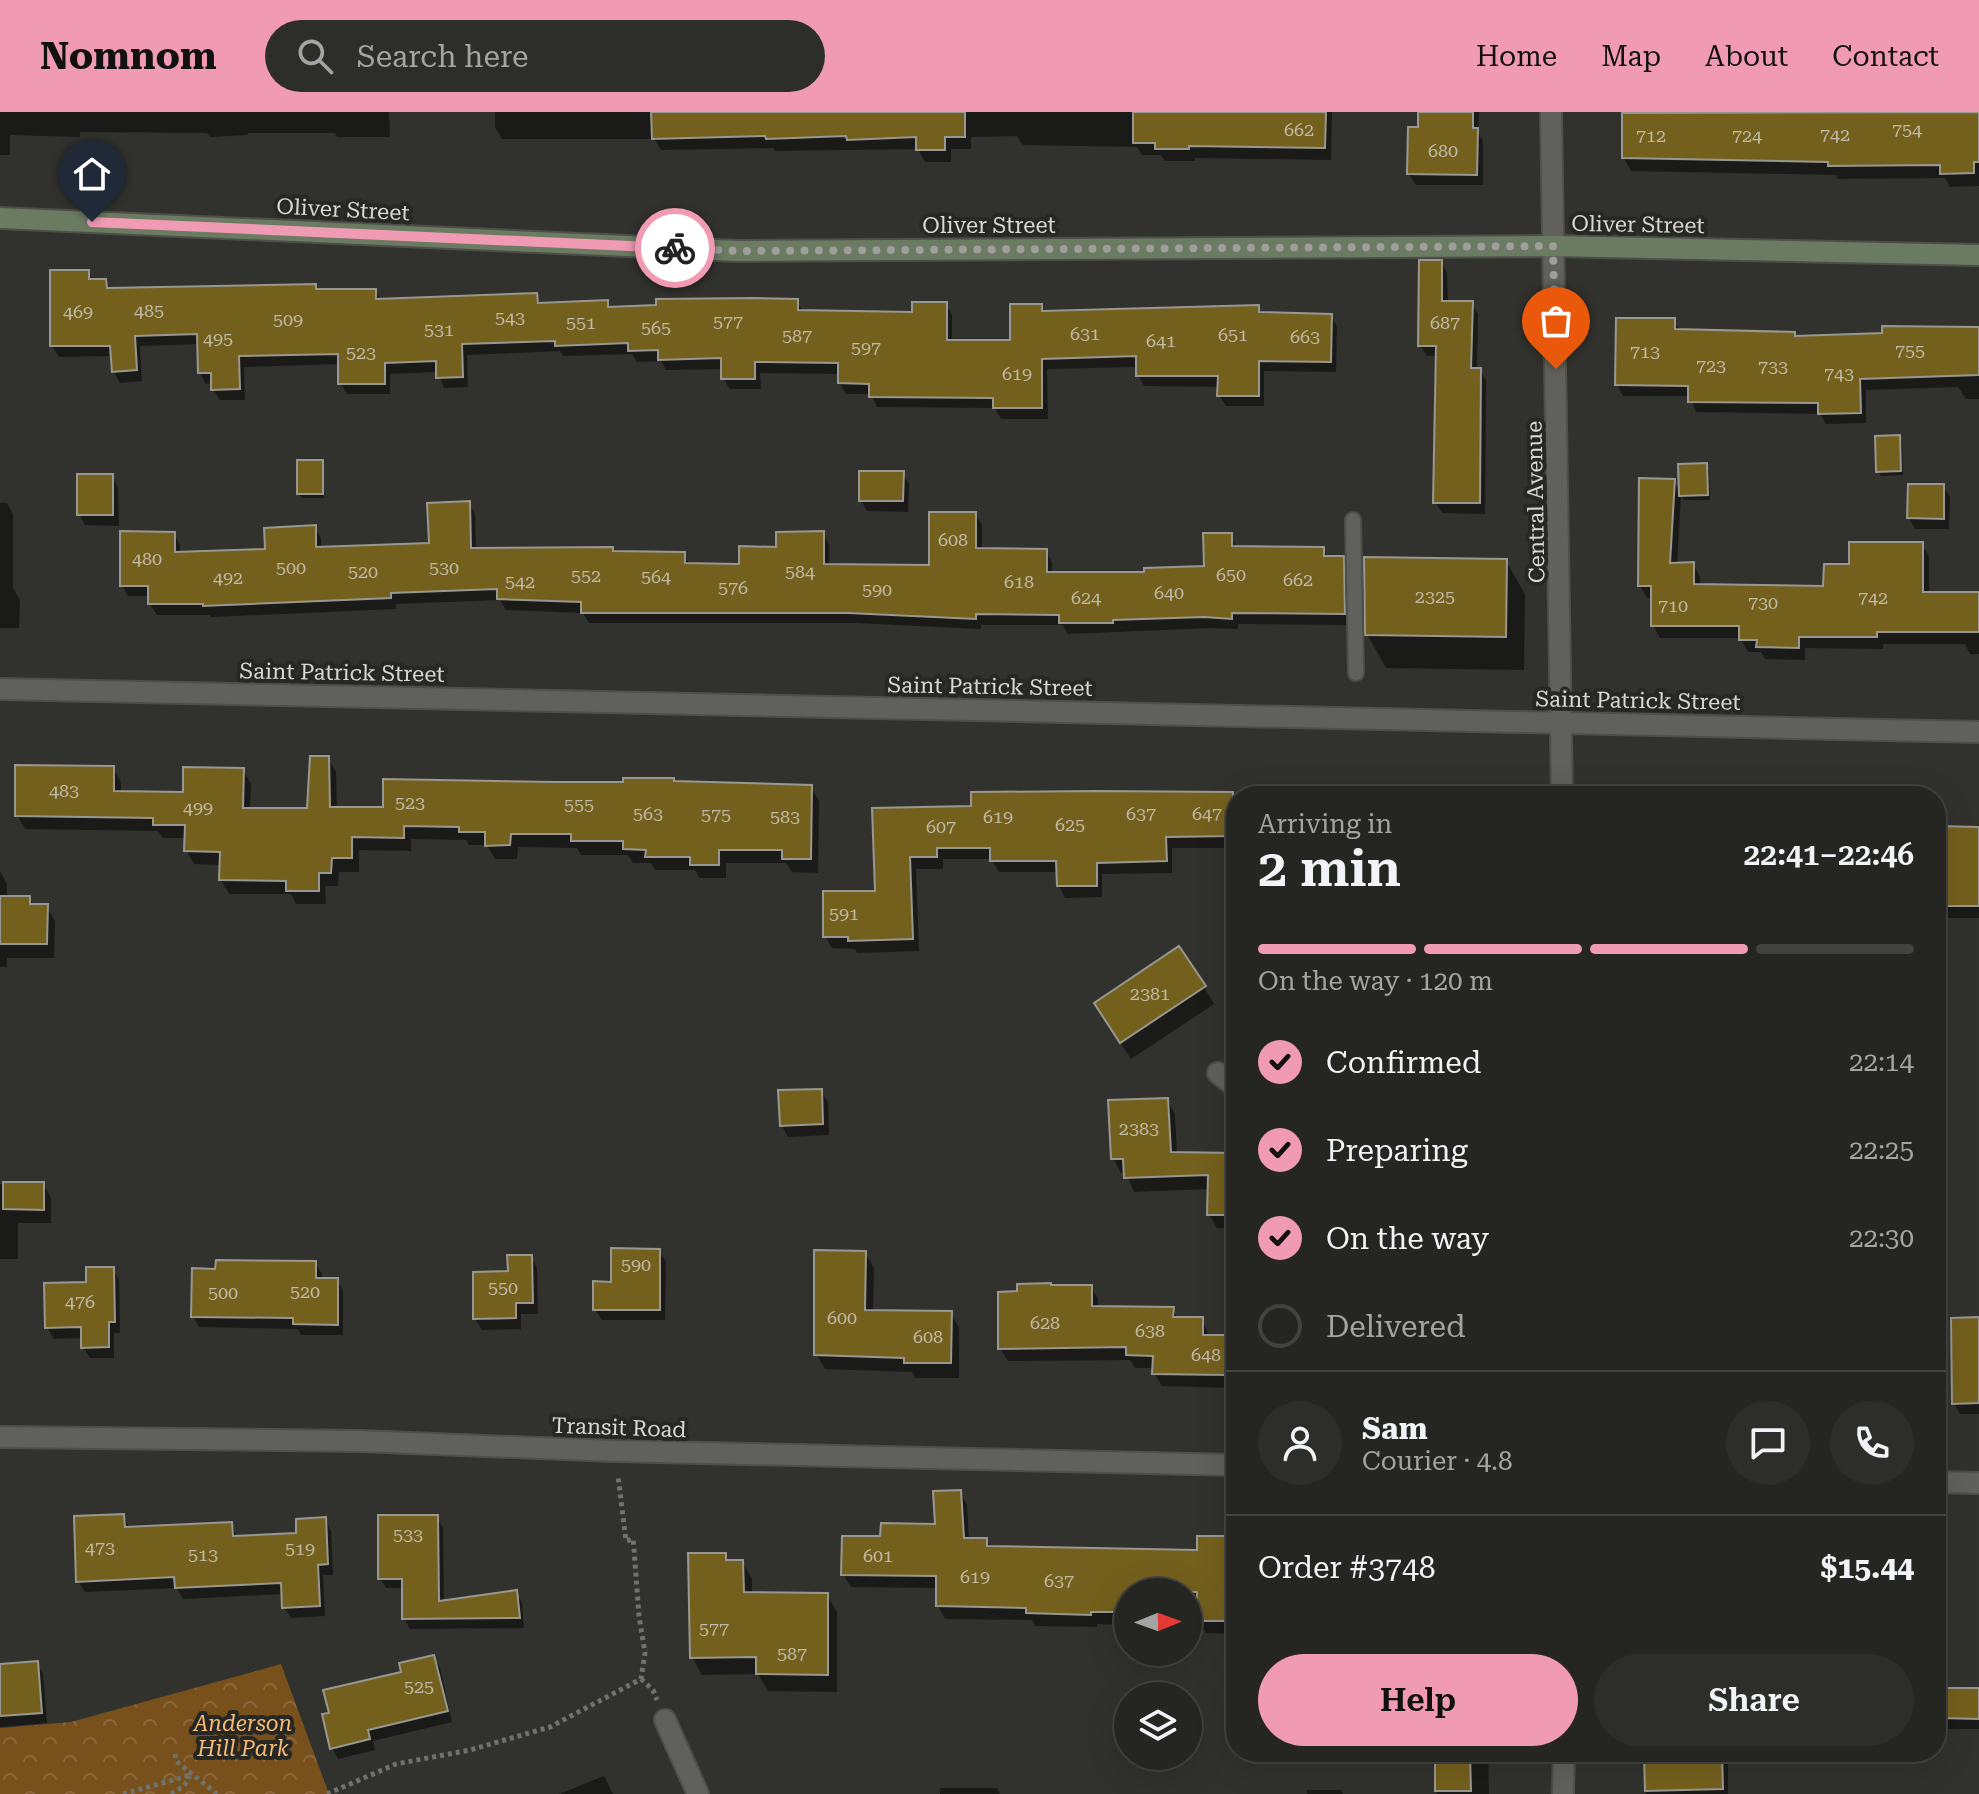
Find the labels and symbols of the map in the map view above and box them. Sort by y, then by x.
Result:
house number: 662 [1284,119,1314,140]
house number: 754 [1892,119,1922,140]
house number: 742 [1820,124,1850,145]
house number: 712 [1636,125,1666,146]
house number: 724 [1732,125,1762,146]
pin [58,140,126,222]
house number: 680 [1428,140,1458,161]
street label: Oliver Street [276,194,410,225]
courier [635,208,715,288]
street label: Oliver Street [1571,211,1705,238]
street label: Oliver Street [922,213,1056,238]
pin [1522,287,1590,369]
house number: 485 [134,300,164,321]
house number: 469 [63,301,93,322]
house number: 543 [495,307,525,328]
house number: 509 [273,309,303,330]
house number: 577 [713,311,743,332]
house number: 551 [566,312,596,333]
house number: 687 [1430,312,1460,333]
house number: 565 [641,317,671,338]
house number: 531 [424,319,454,340]
house number: 631 [1070,323,1100,344]
house number: 651 [1218,324,1248,345]
house number: 587 [782,325,812,346]
house number: 663 [1290,326,1320,347]
house number: 495 [203,328,233,349]
house number: 641 [1146,330,1176,351]
house number: 597 [851,337,881,358]
house number: 755 [1895,340,1925,361]
house number: 713 [1630,341,1660,362]
house number: 523 [346,342,376,363]
house number: 723 [1696,355,1726,376]
house number: 733 [1758,356,1788,377]
house number: 619 [1002,363,1032,384]
house number: 743 [1824,363,1854,384]
street label: Central Avenue [1522,421,1549,583]
house number: 608 [938,529,968,550]
house number: 480 [132,548,162,569]
house number: 500 [276,557,306,578]
house number: 530 [429,557,459,578]
house number: 520 [348,561,378,582]
house number: 584 [785,561,815,582]
house number: 650 [1216,564,1246,585]
house number: 552 [571,565,601,586]
house number: 564 [641,566,671,587]
house number: 492 [213,567,243,588]
house number: 662 [1283,569,1313,590]
house number: 542 [505,571,535,592]
house number: 618 [1004,571,1034,592]
house number: 576 [718,577,748,598]
house number: 590 [862,579,892,600]
house number: 640 [1154,582,1184,603]
house number: 2325 [1415,586,1455,607]
house number: 624 [1071,587,1101,608]
house number: 742 [1858,587,1888,608]
house number: 730 [1748,592,1778,613]
house number: 710 [1658,595,1688,616]
street label: Saint Patrick Street [239,658,445,687]
street label: Saint Patrick Street [887,672,1093,701]
street label: Saint Patrick Street [1535,686,1741,715]
house number: 483 [49,780,79,801]
house number: 523 [395,792,425,813]
house number: 555 [564,794,594,815]
house number: 499 [183,797,213,818]
house number: 563 [633,803,663,824]
house number: 637 [1126,803,1156,824]
house number: 647 [1192,803,1222,824]
house number: 575 [701,804,731,825]
house number: 583 [770,806,800,827]
house number: 619 [983,806,1013,827]
house number: 625 [1055,814,1085,835]
house number: 607 [926,816,956,837]
house number: 591 [829,903,859,924]
house number: 2381 [1130,983,1170,1004]
house number: 2383 [1119,1118,1159,1139]
house number: 590 [621,1254,651,1275]
house number: 550 [488,1277,518,1298]
house number: 520 [290,1281,320,1302]
house number: 500 [208,1282,238,1303]
house number: 476 [65,1291,95,1312]
house number: 600 [827,1307,857,1328]
house number: 628 [1030,1312,1060,1333]
house number: 638 [1135,1320,1165,1341]
house number: 608 [913,1326,943,1347]
house number: 648 [1191,1344,1221,1365]
street label: Transit Road [551,1413,687,1442]
house number: 533 [393,1524,423,1545]
house number: 473 [85,1537,115,1558]
house number: 519 [285,1538,315,1559]
house number: 513 [188,1544,218,1565]
house number: 601 [863,1545,893,1566]
house number: 619 [960,1566,990,1587]
house number: 637 [1044,1570,1074,1591]
north arrow [1114,1578,1202,1666]
house number: 577 [699,1618,729,1639]
house number: 587 [777,1643,807,1664]
house number: 525 [404,1676,434,1697]
park label: Anderson Hill Park [192,1711,292,1761]

